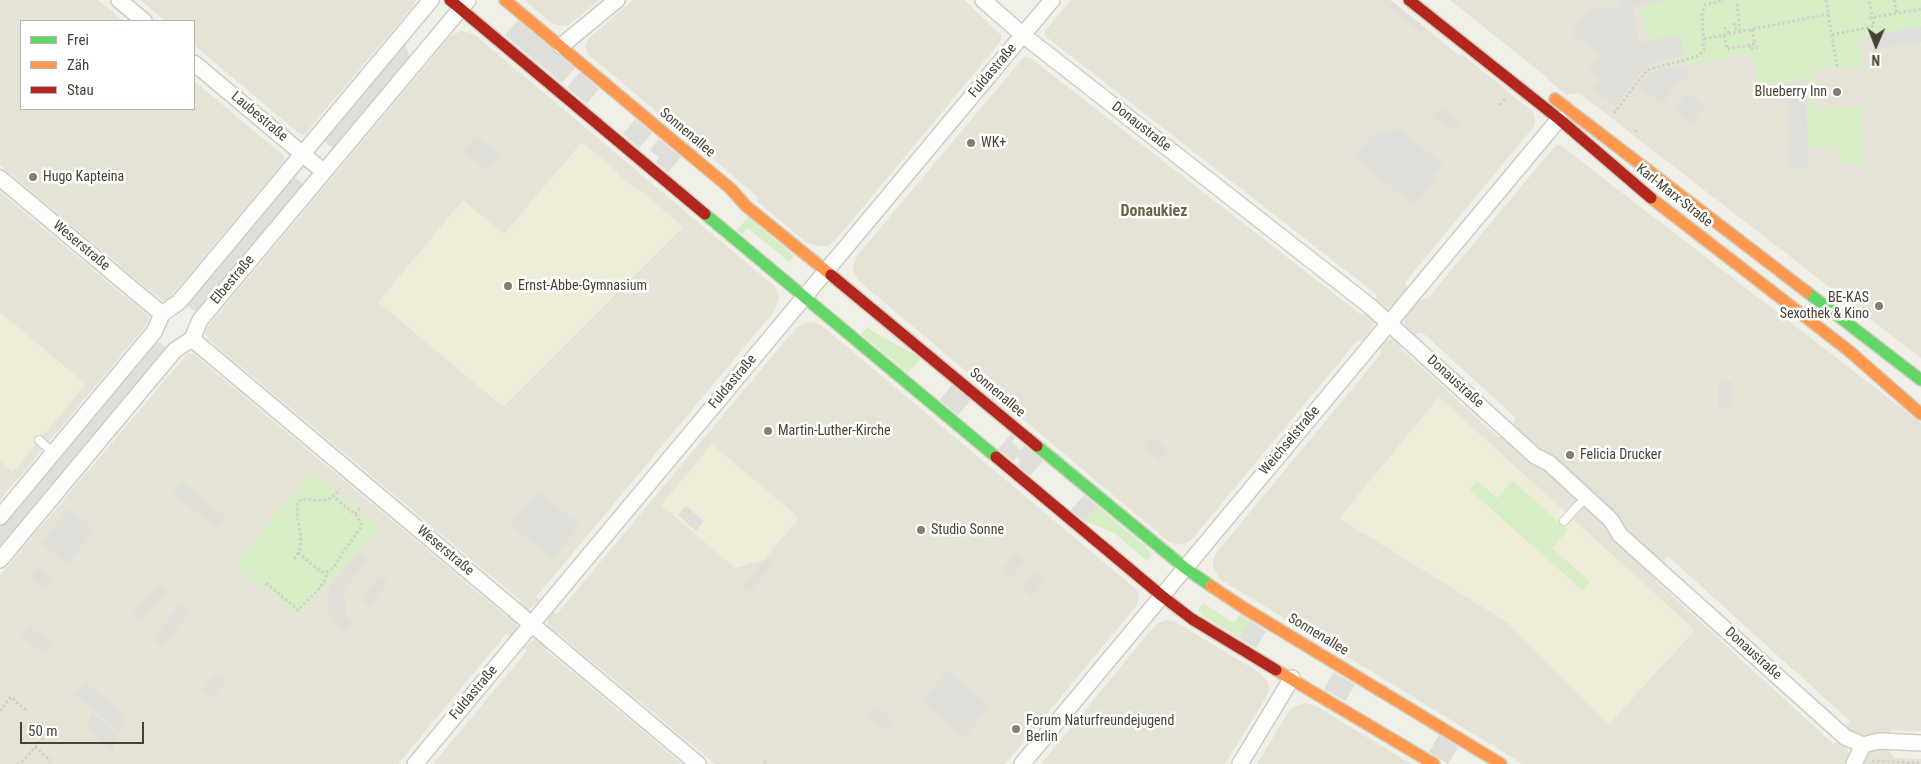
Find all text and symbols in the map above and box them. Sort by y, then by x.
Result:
legend [20,20,195,110]
north arrow [1851,20,1901,70]
text: Frei [67,31,89,49]
street label: Fuldastraße [966,41,1020,101]
text: N [1871,52,1880,68]
text: Zäh [67,56,89,74]
text: Stau [67,81,94,99]
place label: Blueberry Inn [1755,84,1827,100]
marker: Blueberry Inn [1831,86,1843,98]
street label: Laubestraße [227,88,291,146]
street label: Donaustraße [1108,99,1174,155]
street label: Sonnenallee [656,105,718,161]
place label: WK+ [981,135,1006,151]
marker: WK+ [965,137,977,149]
street label: Karl-Marx-Straße [1632,161,1716,231]
place label: Hugo Kapteina [43,169,124,185]
marker: Hugo Kapteina [27,171,39,183]
district label: Donaukiez [1121,202,1187,222]
street label: Weserstraße [49,217,113,275]
street label: Elbestraße [208,252,258,308]
place label: Ernst-Abbe-Gymnasium [518,278,647,294]
marker: Ernst-Abbe-Gymnasium [502,280,514,292]
place label: BE-KAS Sexothek & Kino [1780,290,1869,322]
marker: BE-KAS Sexothek & Kino [1873,300,1885,312]
street label: Fuldastraße [706,352,760,412]
street label: Donaustraße [1423,352,1487,412]
street label: Sonnenallee [966,365,1028,421]
street label: Weichselstraße [1256,403,1324,479]
place label: Martin-Luther-Kirche [778,423,891,439]
marker: Martin-Luther-Kirche [762,425,774,437]
place label: Felicia Drucker [1580,447,1662,463]
marker: Felicia Drucker [1564,449,1576,461]
street label: Weserstraße [413,522,477,580]
place label: Studio Sonne [931,522,1004,538]
marker: Studio Sonne [915,524,927,536]
street label: Sonnenallee [1285,610,1351,660]
street label: Donaustraße [1721,624,1785,684]
street label: Fuldastraße [447,663,501,723]
scale bar [22,712,146,744]
place label: Forum Naturfreundejugend Berlin [1026,713,1174,746]
text: 50 m [28,722,58,740]
marker: Forum Naturfreundejugend Berlin [1010,723,1022,735]

